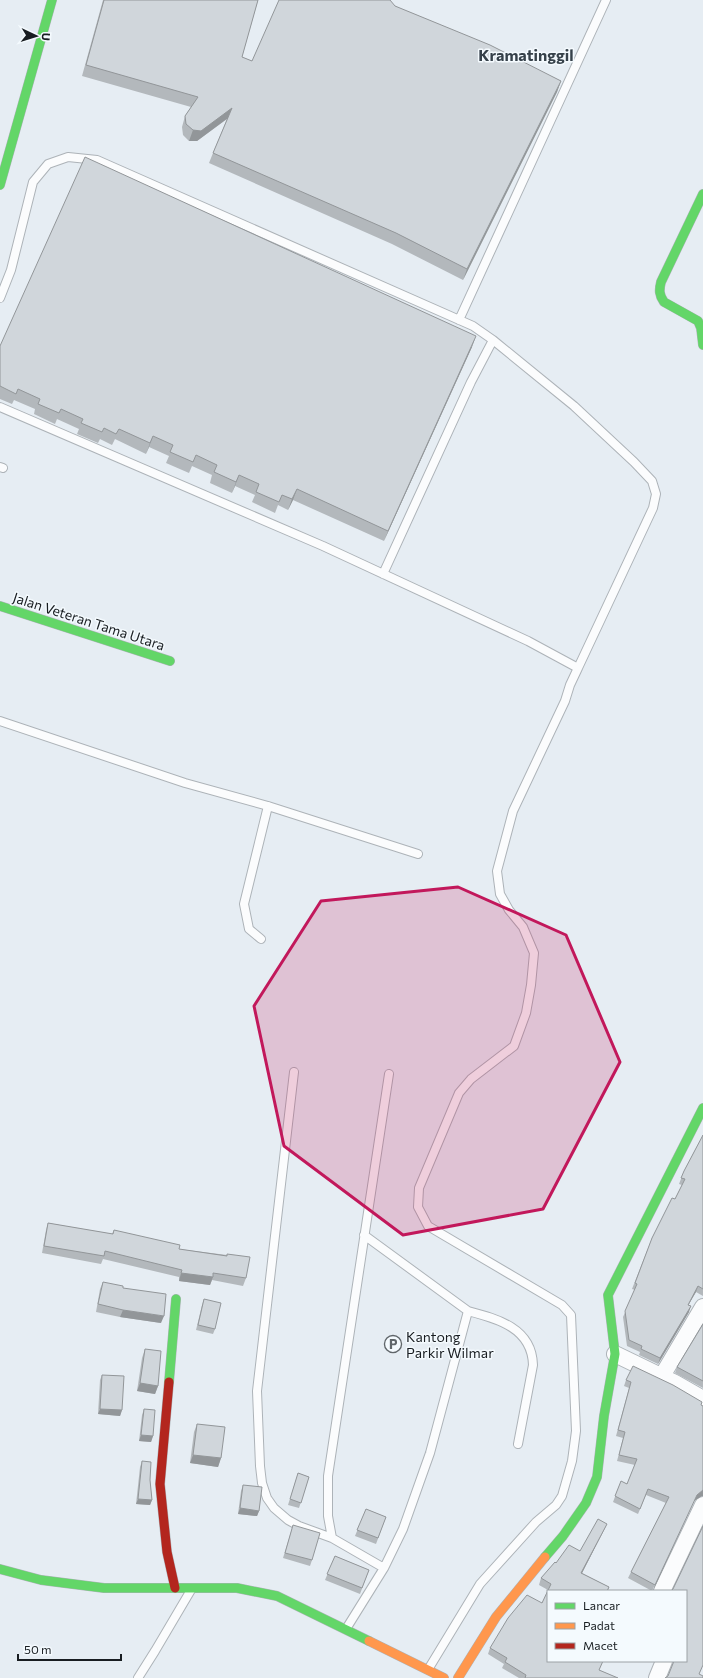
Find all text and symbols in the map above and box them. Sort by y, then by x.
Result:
north arrow [16,16,56,56]
text: U [40,32,53,41]
district label: Kramatinggil [478,45,574,64]
street label: Jalan Veteran Tama Utara [11,588,167,654]
place label: Kantong Parkir Wilmar [406,1328,494,1361]
parking icon: Kantong Parkir Wilmar [383,1334,403,1354]
legend [547,1590,687,1662]
text: Lancar [583,1598,620,1612]
text: Padat [583,1618,615,1632]
scale bar [18,1636,121,1662]
text: Macet [583,1638,618,1652]
text: 50 m [24,1642,52,1656]

